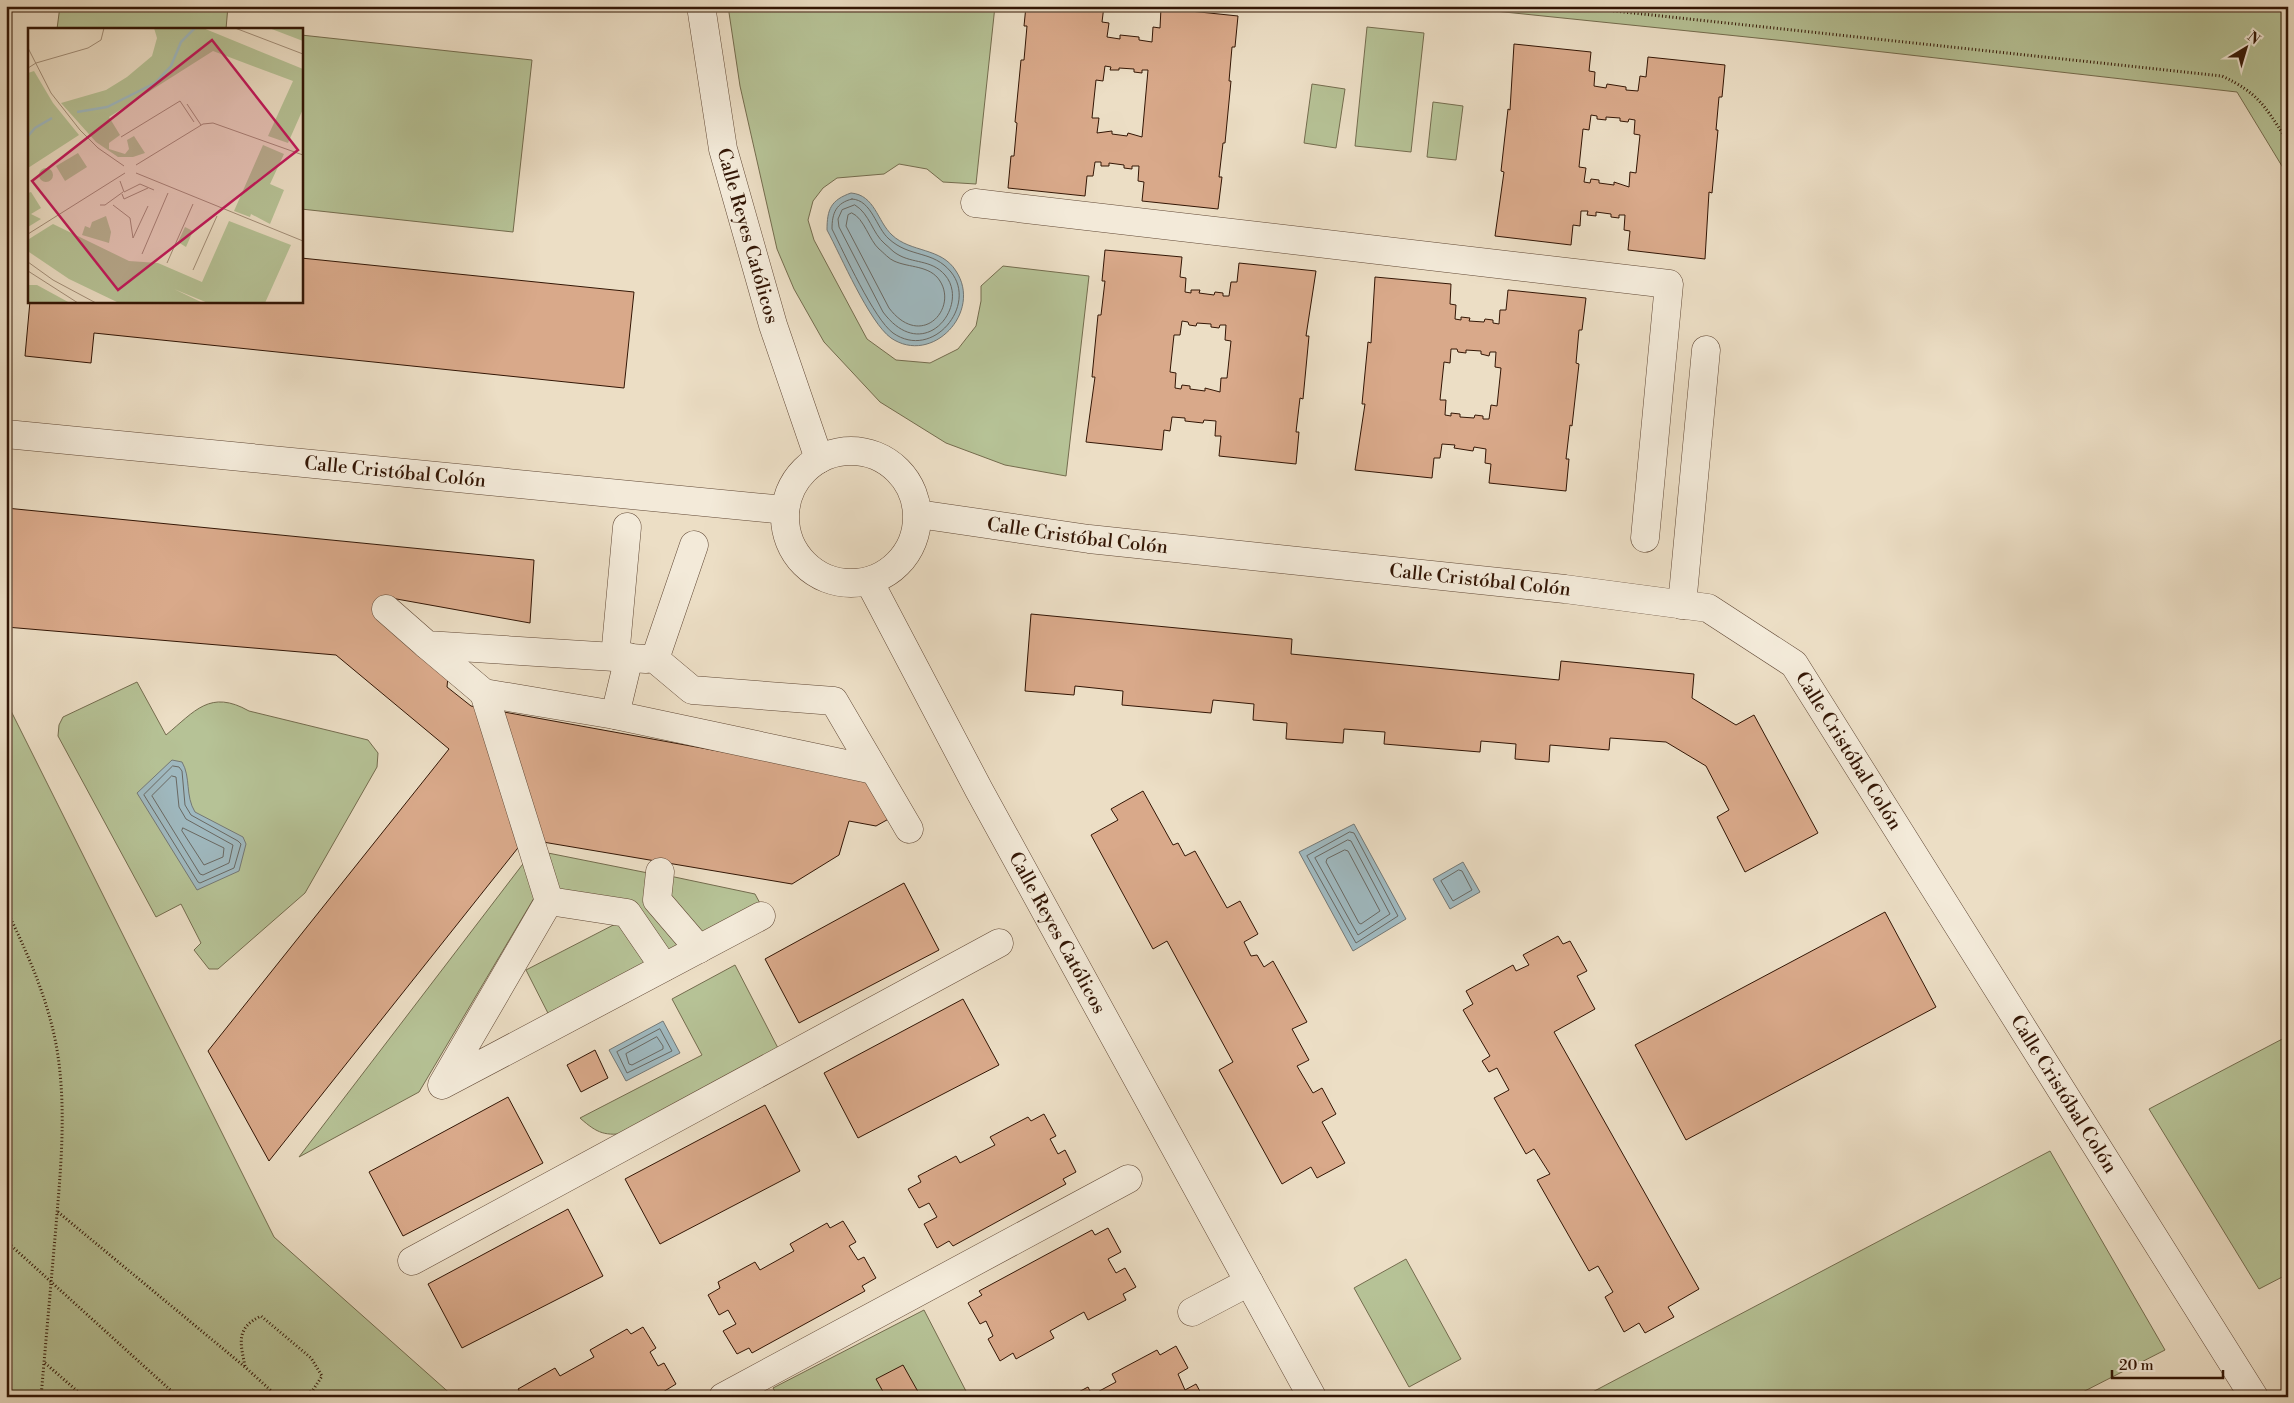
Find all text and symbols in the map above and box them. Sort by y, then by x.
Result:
north arrow [2222,22,2272,72]
inset map [28,28,302,302]
text: N [2243,28,2263,49]
street label: Calle Reyes Católicos [711,145,784,326]
street label: Calle Cristóbal Colón [303,451,487,493]
street label: Calle Cristóbal Colón [985,512,1169,559]
street label: Calle Cristóbal Colón [1388,559,1572,602]
street label: Calle Cristóbal Colón [1790,667,1907,835]
street label: Calle Reyes Católicos [1003,848,1111,1018]
street label: Calle Cristóbal Colón [2005,1010,2123,1178]
scale bar [2112,1348,2223,1380]
text: 20 m [2119,1356,2154,1375]

